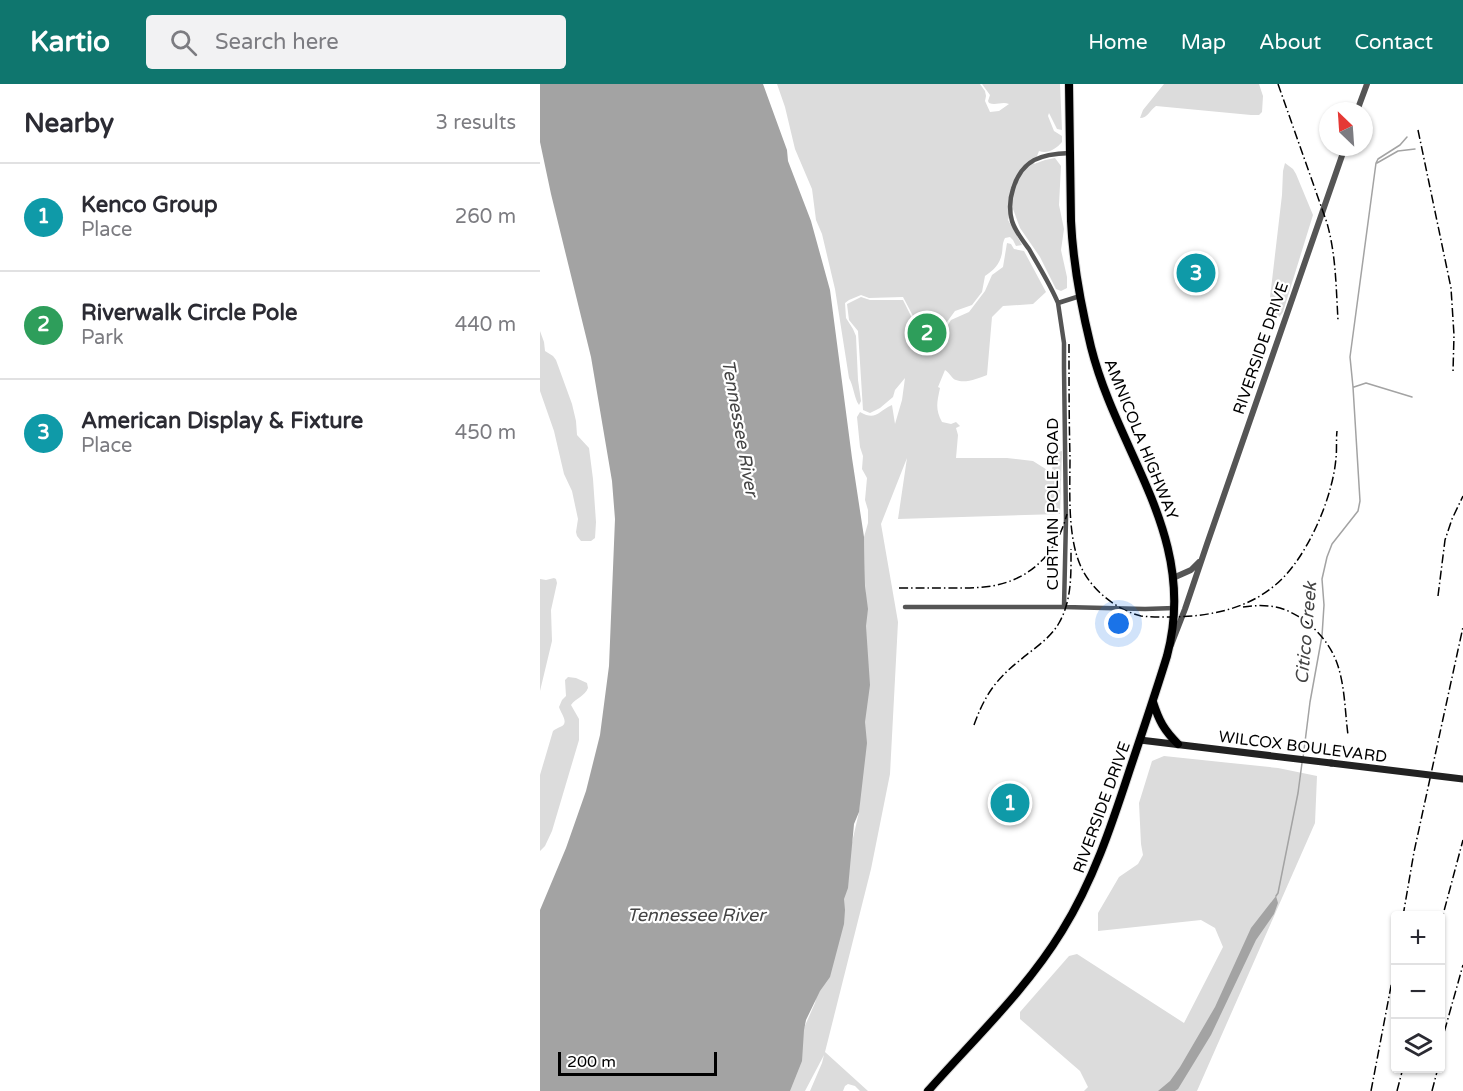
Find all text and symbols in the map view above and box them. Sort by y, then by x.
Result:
search box [146,15,566,69]
text: Kartio [30,25,110,59]
icon: search [167,26,200,59]
text: Search here [215,29,339,55]
text: Home [1088,30,1148,55]
text: Map [1181,30,1226,55]
text: About [1259,30,1321,55]
text: Contact [1354,30,1433,55]
north arrow [1319,102,1373,156]
text: Nearby [24,108,114,139]
text: 3 results [436,111,516,135]
text: Kenco Group [81,192,218,218]
text: 1 [37,205,50,229]
text: 260 m [455,205,516,229]
text: Place [81,218,132,242]
pin: 3 [1176,250,1216,296]
street label: RIVERSIDE DRIVE [1229,279,1293,417]
text: Riverwalk Circle Pole [81,300,297,326]
pin: 2 [908,310,946,356]
text: 2 [37,313,50,337]
text: 440 m [455,313,516,337]
text: Park [81,326,124,350]
street label: AMNICOLA HIGHWAY [1100,356,1183,523]
water label: Tennessee River [717,358,763,500]
text: American Display & Fixture [81,408,363,434]
street label: CURTAIN POLE ROAD [1043,418,1063,590]
text: 3 [37,421,50,445]
text: 450 m [455,421,516,445]
text: Place [81,434,132,458]
water label: Citico Creek [1291,580,1322,685]
your location [1104,609,1133,638]
street label: WILCOX BOULEVARD [1218,727,1388,767]
street label: RIVERSIDE DRIVE [1069,739,1135,876]
pin: 1 [990,780,1030,826]
water label: Tennessee River [627,904,767,926]
map controls [1391,911,1445,1073]
button: + [1391,911,1445,965]
button: − [1391,965,1445,1019]
button: layers [1391,1019,1445,1073]
scale bar [558,1049,717,1076]
text: 200 m [567,1052,616,1072]

